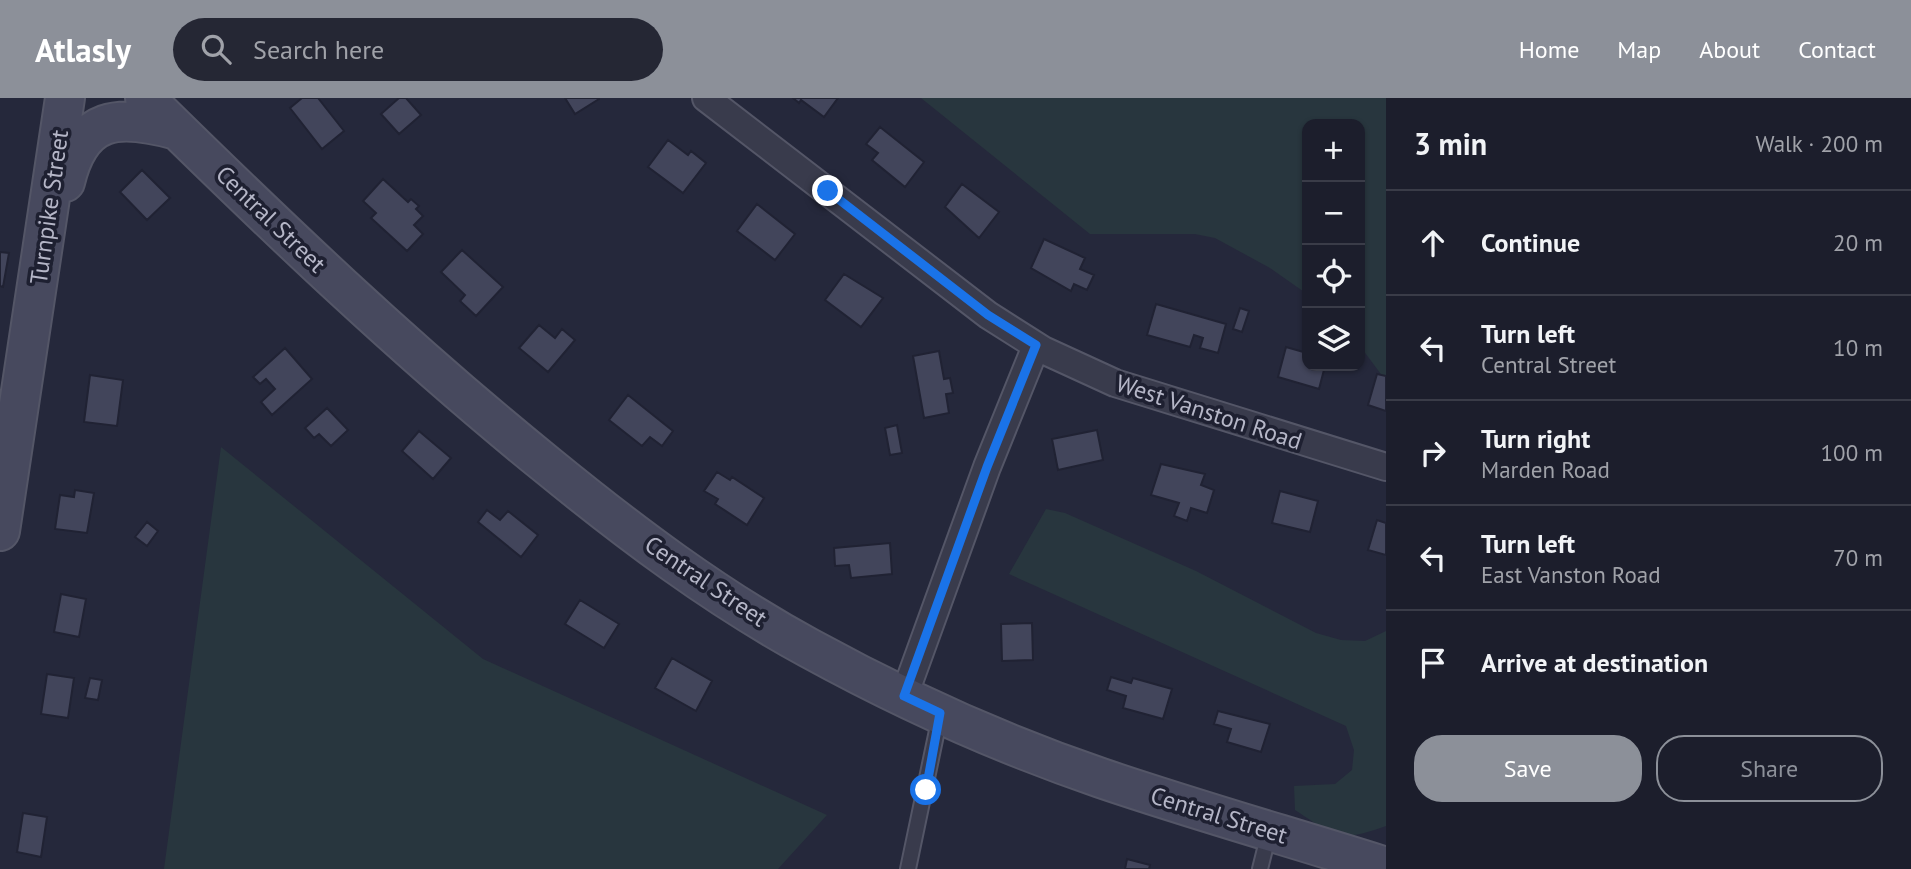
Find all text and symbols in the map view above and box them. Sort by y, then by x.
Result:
search box [173,18,663,81]
text: Atlasly [35,28,131,71]
icon: search [197,30,235,68]
text: Search here [253,33,384,66]
text: Home [1519,34,1579,65]
text: Map [1617,34,1661,65]
text: About [1699,34,1760,65]
text: Contact [1798,34,1876,65]
map controls [1302,119,1365,371]
button: + [1302,119,1365,182]
text: 3 min [1414,124,1487,163]
street label: Turnpike Street [23,128,75,286]
text: Walk · 200 m [1756,129,1883,158]
street label: Central Street [209,159,333,279]
route end [812,175,843,206]
button: − [1302,182,1365,245]
icon: ahead [1414,224,1452,262]
text: Continue [1481,226,1580,259]
text: 20 m [1833,228,1883,257]
button: locate [1302,245,1365,308]
button: layers [1302,308,1365,371]
text: Turn left [1481,317,1575,350]
icon: left [1414,329,1452,367]
text: 10 m [1833,333,1883,362]
text: Central Street [1481,350,1616,379]
street label: West Vanston Road [1112,367,1306,457]
text: Turn right [1481,422,1590,455]
icon: right [1414,434,1452,472]
text: 100 m [1821,438,1883,467]
text: Marden Road [1481,455,1610,484]
text: Turn left [1481,527,1575,560]
street label: Central Street [639,529,773,633]
icon: left [1414,539,1452,577]
text: 70 m [1833,543,1883,572]
text: East Vanston Road [1481,560,1661,589]
icon: arrive [1414,644,1452,682]
text: Arrive at destination [1481,646,1708,679]
button: Save [1414,735,1642,802]
button: Share [1656,735,1883,802]
route start [910,774,941,805]
street label: Central Street [1147,780,1291,850]

